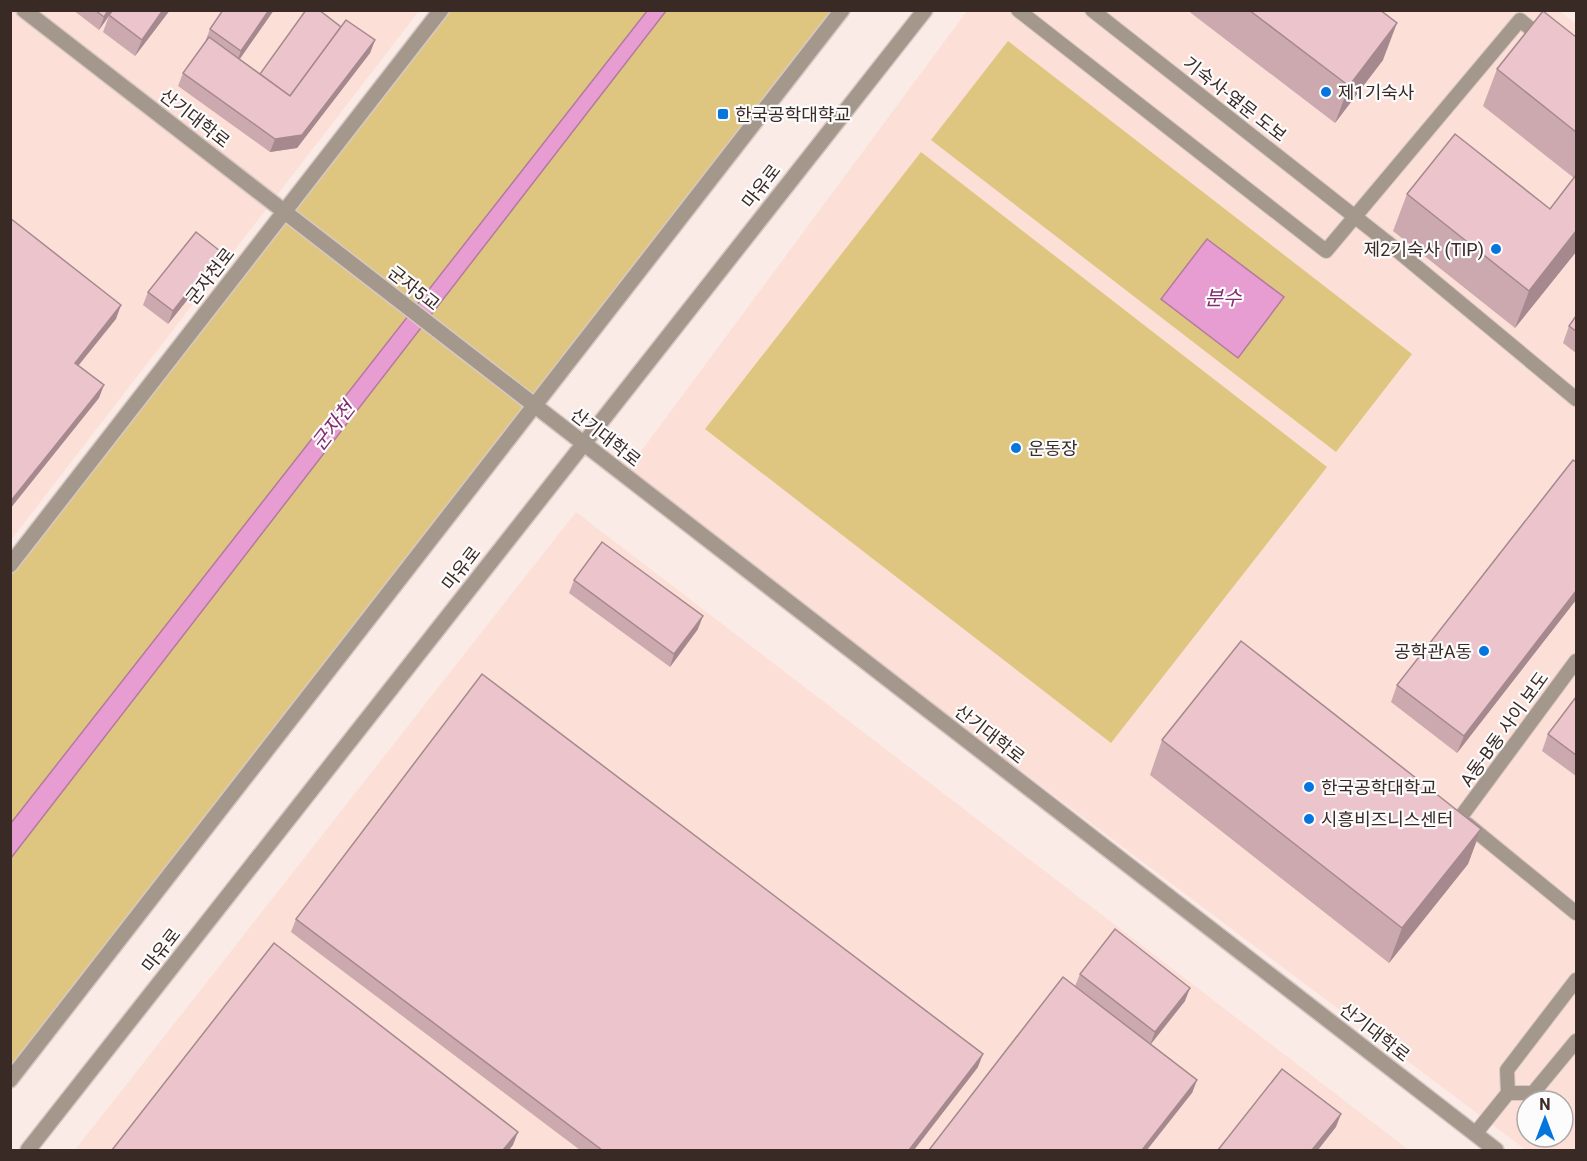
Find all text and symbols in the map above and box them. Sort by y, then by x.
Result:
street label: 기숙사-옆문 도보 [1179,52,1291,146]
place label: 제1기숙사 [1338,82,1415,103]
street label: 산기대학로 [156,84,234,152]
marker: 제1기숙사 [1319,85,1333,99]
place label: 한국공학대햑교 [735,104,851,125]
marker: 한국공학대햑교 [716,107,730,121]
street label: 마유로 [737,160,785,212]
place label: 제2기숙사 (TIP) [1364,239,1484,261]
marker: 제2기숙사 (TIP) [1489,242,1503,256]
street label: 군자천로 [181,243,239,309]
street label: 군자5교 [384,261,444,315]
water label: 분수 [1205,286,1242,310]
water label: 군자천 [307,395,361,455]
street label: 산기대학로 [567,403,645,471]
place label: 운동장 [1028,438,1078,459]
marker: 운동장 [1009,441,1023,455]
street label: 마유로 [437,542,485,594]
place label: 공학관A동 [1394,641,1472,662]
marker: 공학관A동 [1477,644,1491,658]
street label: A동-B동 사이 보도 [1455,668,1553,790]
street label: 산기대학로 [951,700,1029,768]
place label: 한국공학대학교 [1321,777,1437,798]
marker: 한국공학대학교 [1302,780,1316,794]
place label: 시흥비즈니스센터 [1321,809,1453,830]
marker: 시흥비즈니스센터 [1302,812,1316,826]
street label: 마유로 [137,924,185,976]
street label: 산기대학로 [1336,998,1414,1066]
north arrow [1515,1089,1575,1149]
text: N [1539,1095,1551,1114]

